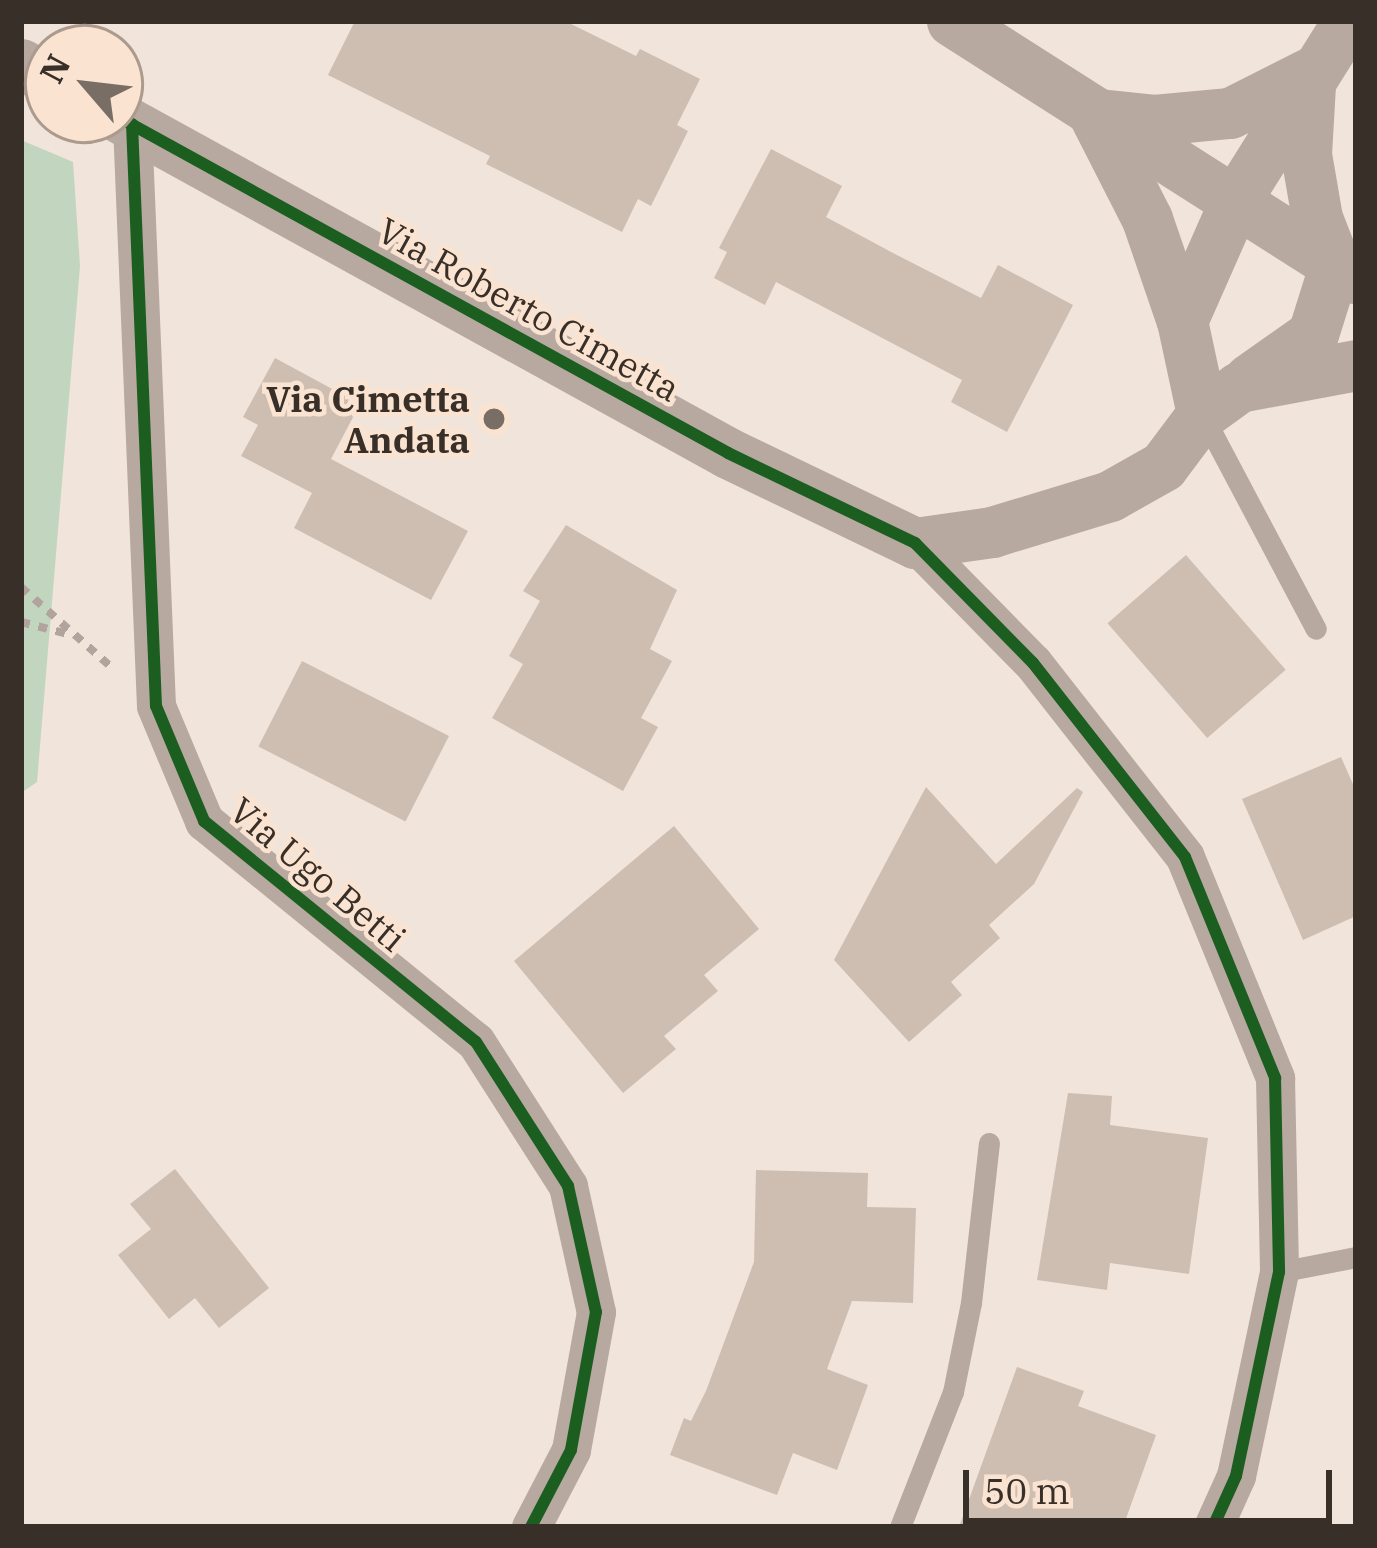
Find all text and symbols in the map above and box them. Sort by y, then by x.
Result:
north arrow [24,24,144,144]
text: N [29,47,80,90]
street label: Via Roberto Cimetta [371,208,687,410]
place label: Via Cimetta Andata [266,376,470,461]
marker: Via Cimetta Andata [481,406,507,432]
street label: Via Ugo Betti [221,788,415,960]
scale bar [969,1446,1338,1520]
text: 50 m [984,1467,1070,1514]

